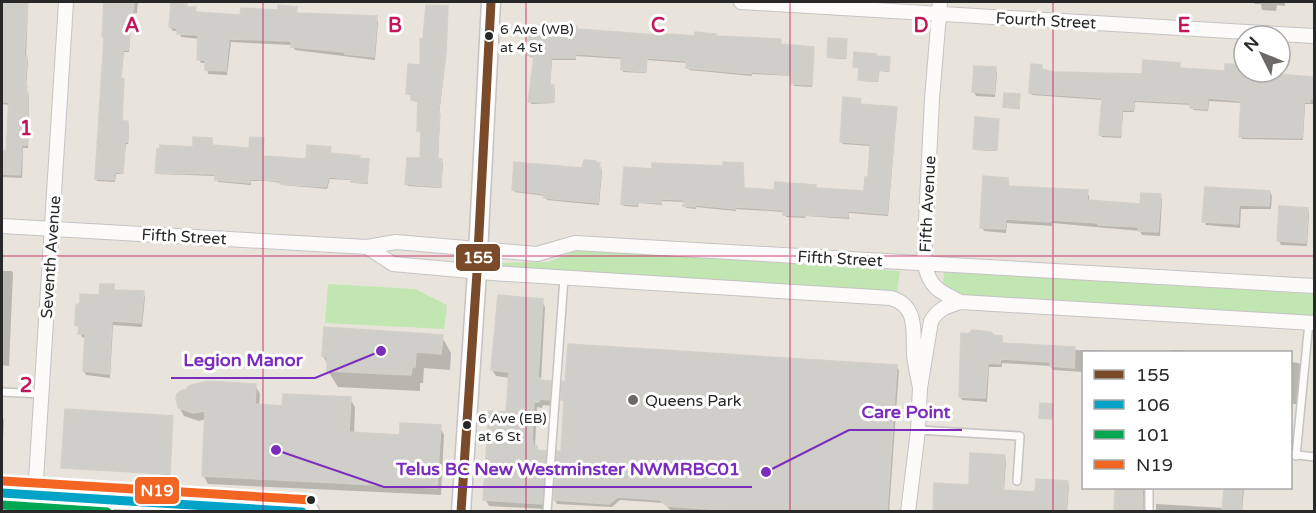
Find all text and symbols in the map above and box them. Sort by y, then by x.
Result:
street label: Fourth Street [995,8,1097,34]
text: A [125,14,140,38]
text: B [388,14,402,38]
text: C [651,14,665,38]
text: D [913,14,929,38]
text: E [1178,14,1191,38]
place label: 6 Ave (WB) at 4 St [500,21,574,56]
north arrow [1232,24,1292,84]
marker: 6 Ave (WB) at 4 St [483,30,495,42]
text: N [1240,33,1263,56]
text: 1 [20,117,32,141]
street label: Fifth Avenue [915,155,941,253]
street label: Seventh Avenue [37,195,65,319]
street label: Fifth Street [141,225,227,249]
line badge: 155 [455,243,501,272]
street label: Fifth Street [797,247,883,271]
text: 155 [463,248,493,268]
callout: Legion Manor [171,342,315,378]
text: Legion Manor [183,349,304,371]
legend [1082,351,1292,489]
text: 155 [1136,364,1170,386]
text: 2 [20,374,32,398]
place label: Queens Park [645,391,742,411]
marker: Queens Park [626,393,640,407]
callout: Care Point [849,394,962,430]
text: 106 [1136,394,1170,416]
text: Care Point [861,401,951,423]
place label: 6 Ave (EB) at 6 St [478,410,547,445]
marker: 6 Ave (EB) at 6 St [461,419,473,431]
text: 101 [1136,424,1170,446]
callout: Telus BC New Westminster NWMRBC01 [384,451,752,487]
text: N19 [1136,454,1173,476]
text: Telus BC New Westminster NWMRBC01 [395,458,740,480]
line badge: N19 [134,476,180,505]
text: N19 [141,481,173,501]
unlabelled marker [305,494,317,506]

